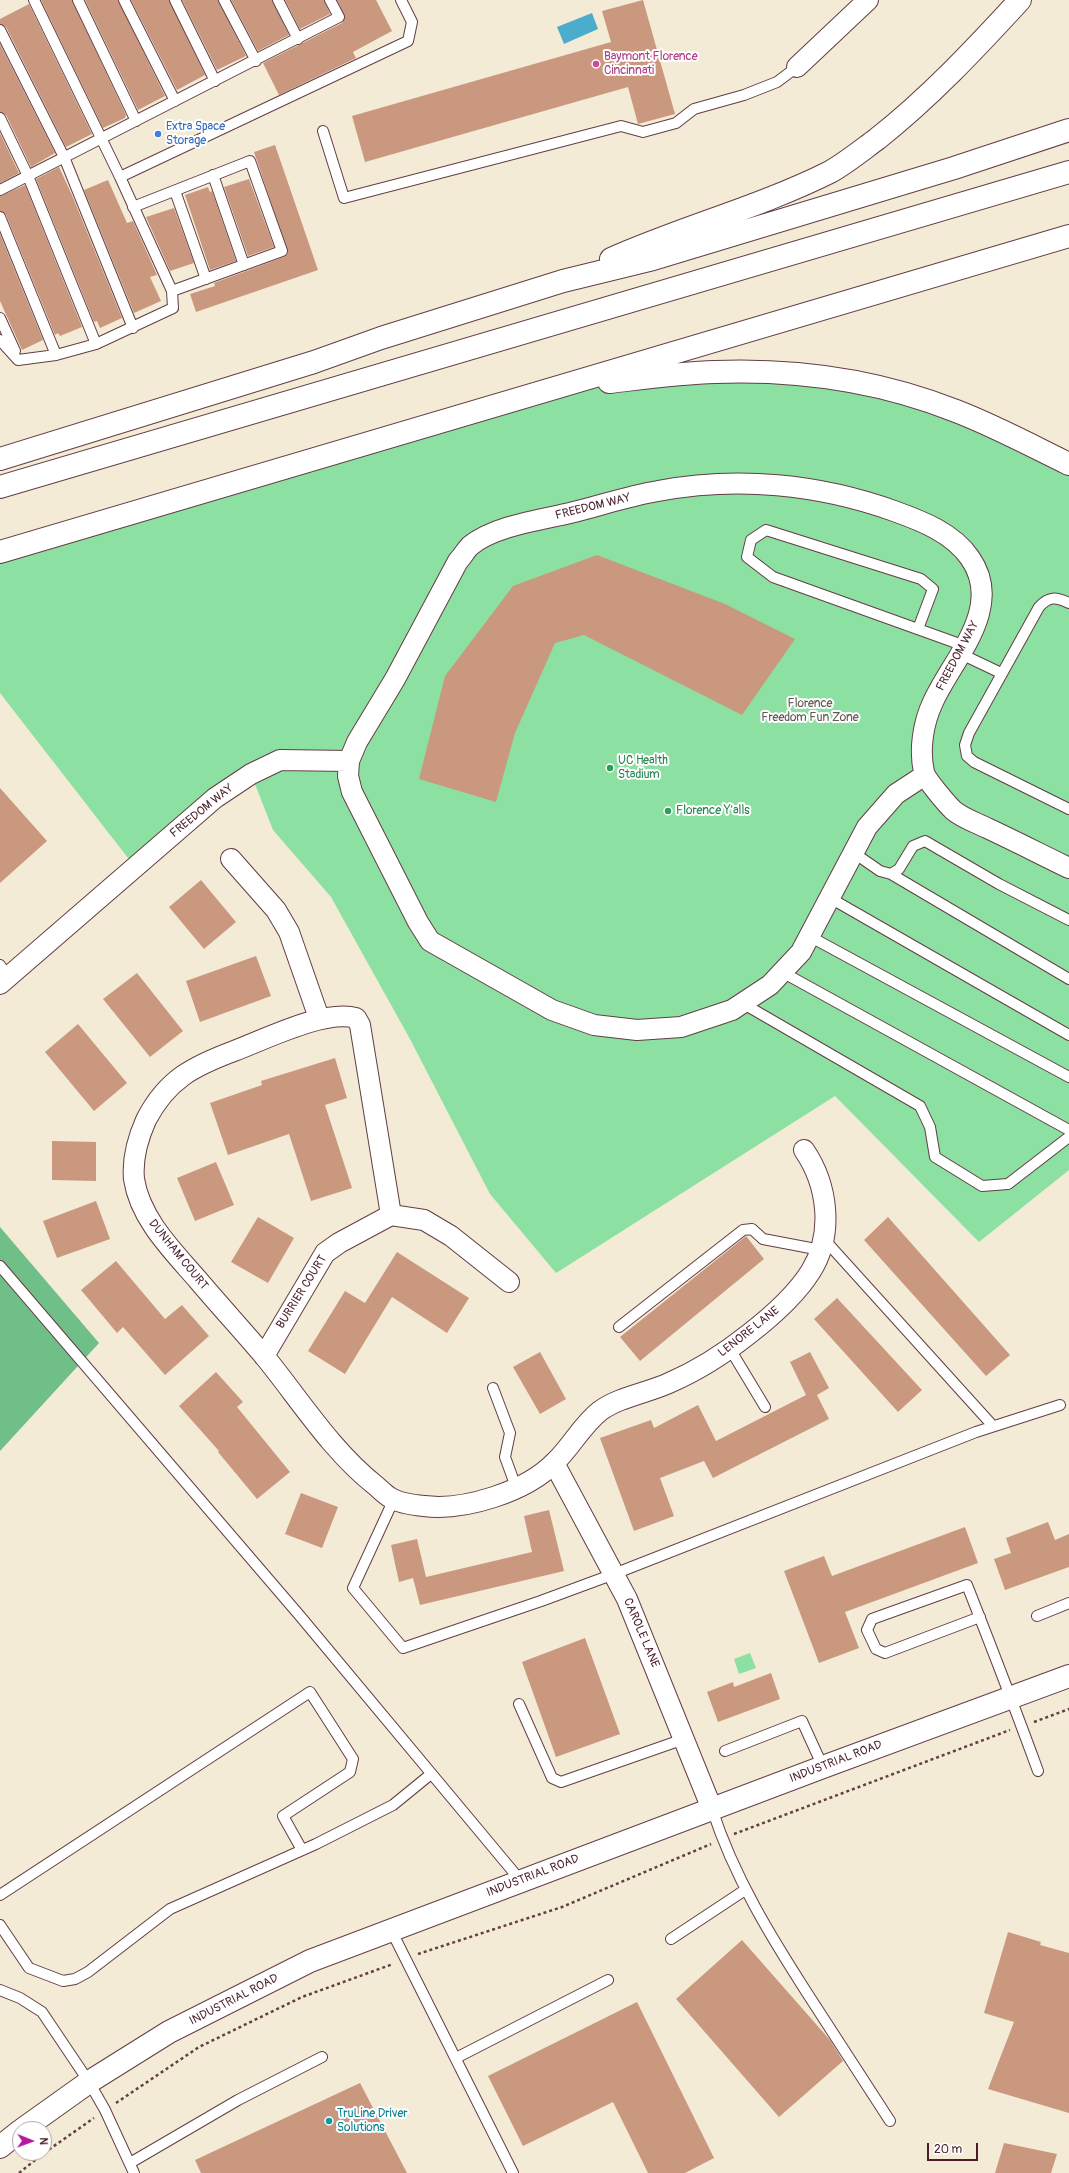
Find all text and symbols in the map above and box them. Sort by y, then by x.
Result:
place label: Baymont Florence Cincinnati [604,50,698,78]
marker: Baymont Florence Cincinnati [591,59,601,69]
place label: Extra Space Storage [166,120,225,148]
marker: Extra Space Storage [153,129,163,139]
street label: FREEDOM WAY [554,491,632,523]
street label: FREEDOM WAY [933,618,983,694]
park label: Florence Freedom Fun Zone [761,697,859,725]
place label: UC Health Stadium [618,754,668,782]
marker: UC Health Stadium [605,763,615,773]
street label: FREEDOM WAY [167,781,237,841]
place label: Florence Y'alls [676,804,750,818]
marker: Florence Y'alls [663,806,673,816]
street label: DUNHAM COURT [145,1217,211,1293]
street label: BURRIER COURT [274,1253,330,1331]
street label: LENORE LANE [716,1304,782,1360]
street label: CAROLE LANE [620,1596,662,1670]
street label: INDUSTRIAL ROAD [788,1738,884,1786]
street label: INDUSTRIAL ROAD [485,1852,581,1900]
street label: INDUSTRIAL ROAD [187,1971,281,2029]
place label: TruLine Driver Solutions [337,2107,408,2135]
marker: TruLine Driver Solutions [324,2116,334,2126]
north arrow [12,2121,52,2161]
scale bar [929,2135,980,2161]
text: N [37,2137,50,2145]
text: 20 m [934,2142,962,2157]

